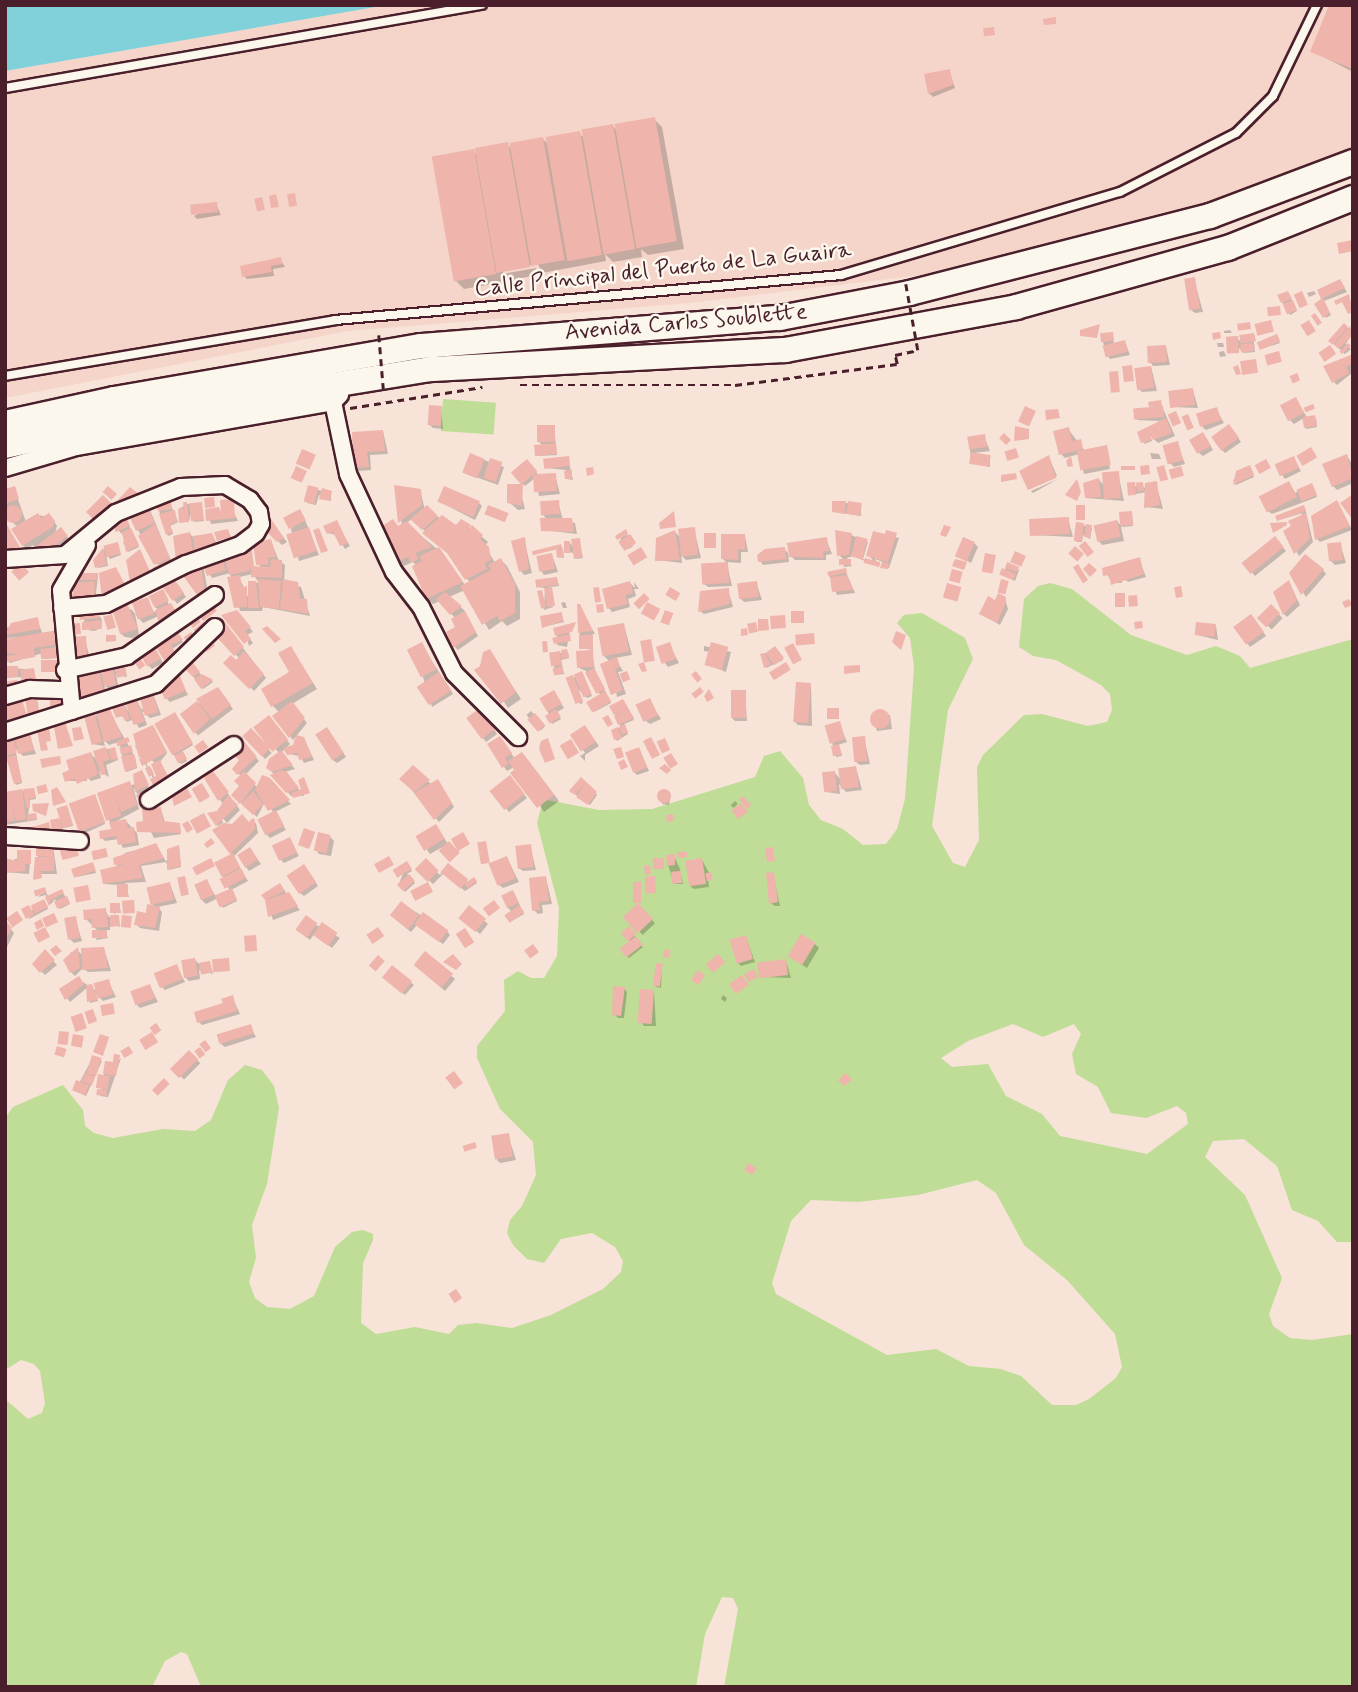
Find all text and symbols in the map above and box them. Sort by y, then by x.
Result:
street label: Calle Principal del Puerto de La Guaira [474,237,852,303]
street label: Avenida Carlos Soublette [563,299,809,347]

